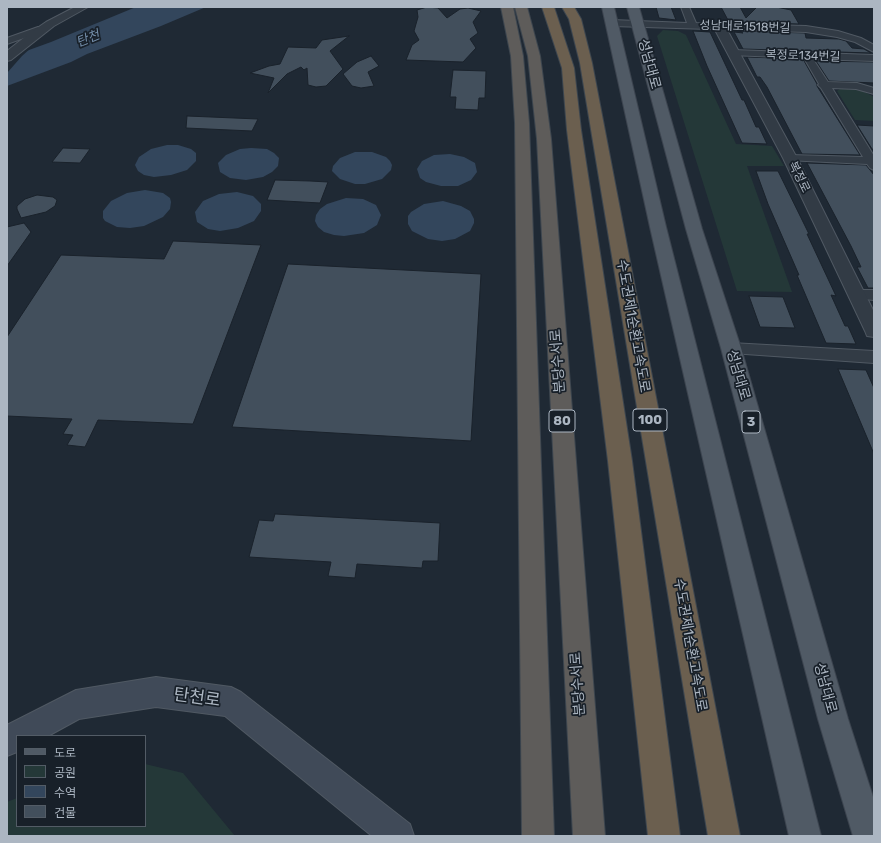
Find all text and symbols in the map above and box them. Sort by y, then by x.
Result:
street label: 성남대로1518번길 [699,18,791,36]
water label: 탄천 [74,27,102,51]
street label: 성남대로 [634,37,664,91]
street label: 복정로134번길 [765,47,841,65]
street label: 복정로 [785,159,813,195]
street label: 수도권제1순환고속도로 [613,258,653,394]
street label: 분당수서로 [547,328,569,394]
street label: 성남대로 [723,348,753,402]
road number: 100 [633,409,667,431]
road number: 80 [549,410,575,432]
road number: 3 [742,411,760,433]
street label: 수도권제1순환고속도로 [670,577,710,713]
street label: 분당수서로 [567,651,589,717]
street label: 성남대로 [810,661,840,715]
street label: 탄천로 [172,685,222,711]
legend [16,735,146,827]
text: 도로 [54,746,76,760]
text: 공원 [54,766,76,780]
text: 수역 [54,786,76,800]
text: 건물 [54,806,76,820]

